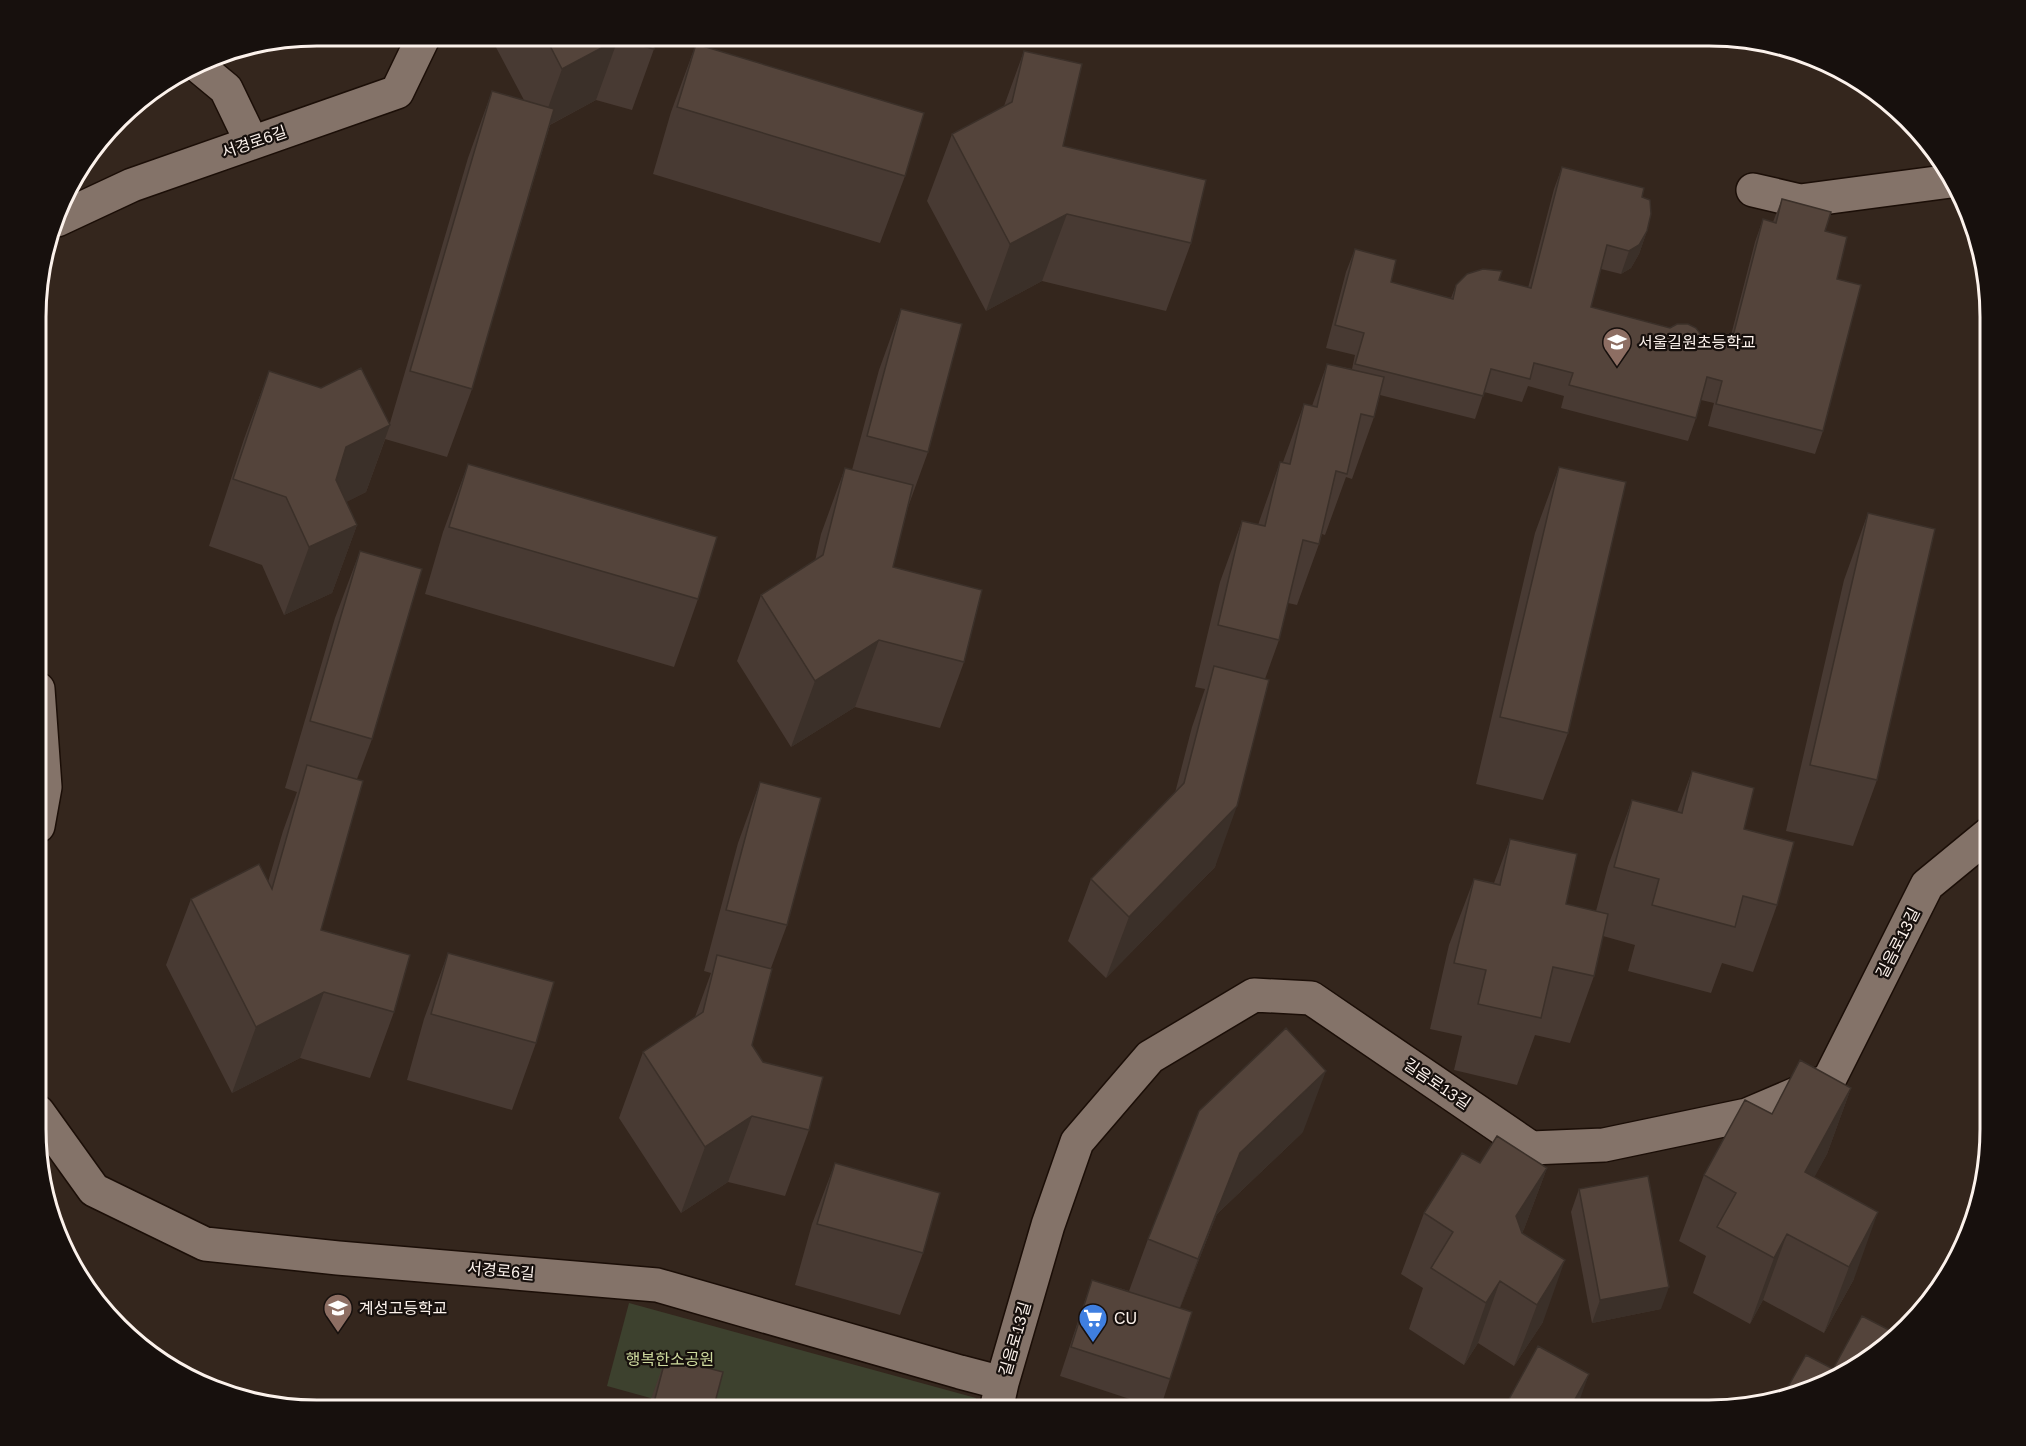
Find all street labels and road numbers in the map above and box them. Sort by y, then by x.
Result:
street label: 서경로6길 [219,123,289,161]
street label: 길음로13길 [1873,905,1923,981]
street label: 길음로13길 [1400,1056,1474,1112]
street label: 서경로6길 [466,1260,536,1282]
street label: 길음로13길 [996,1300,1034,1378]

